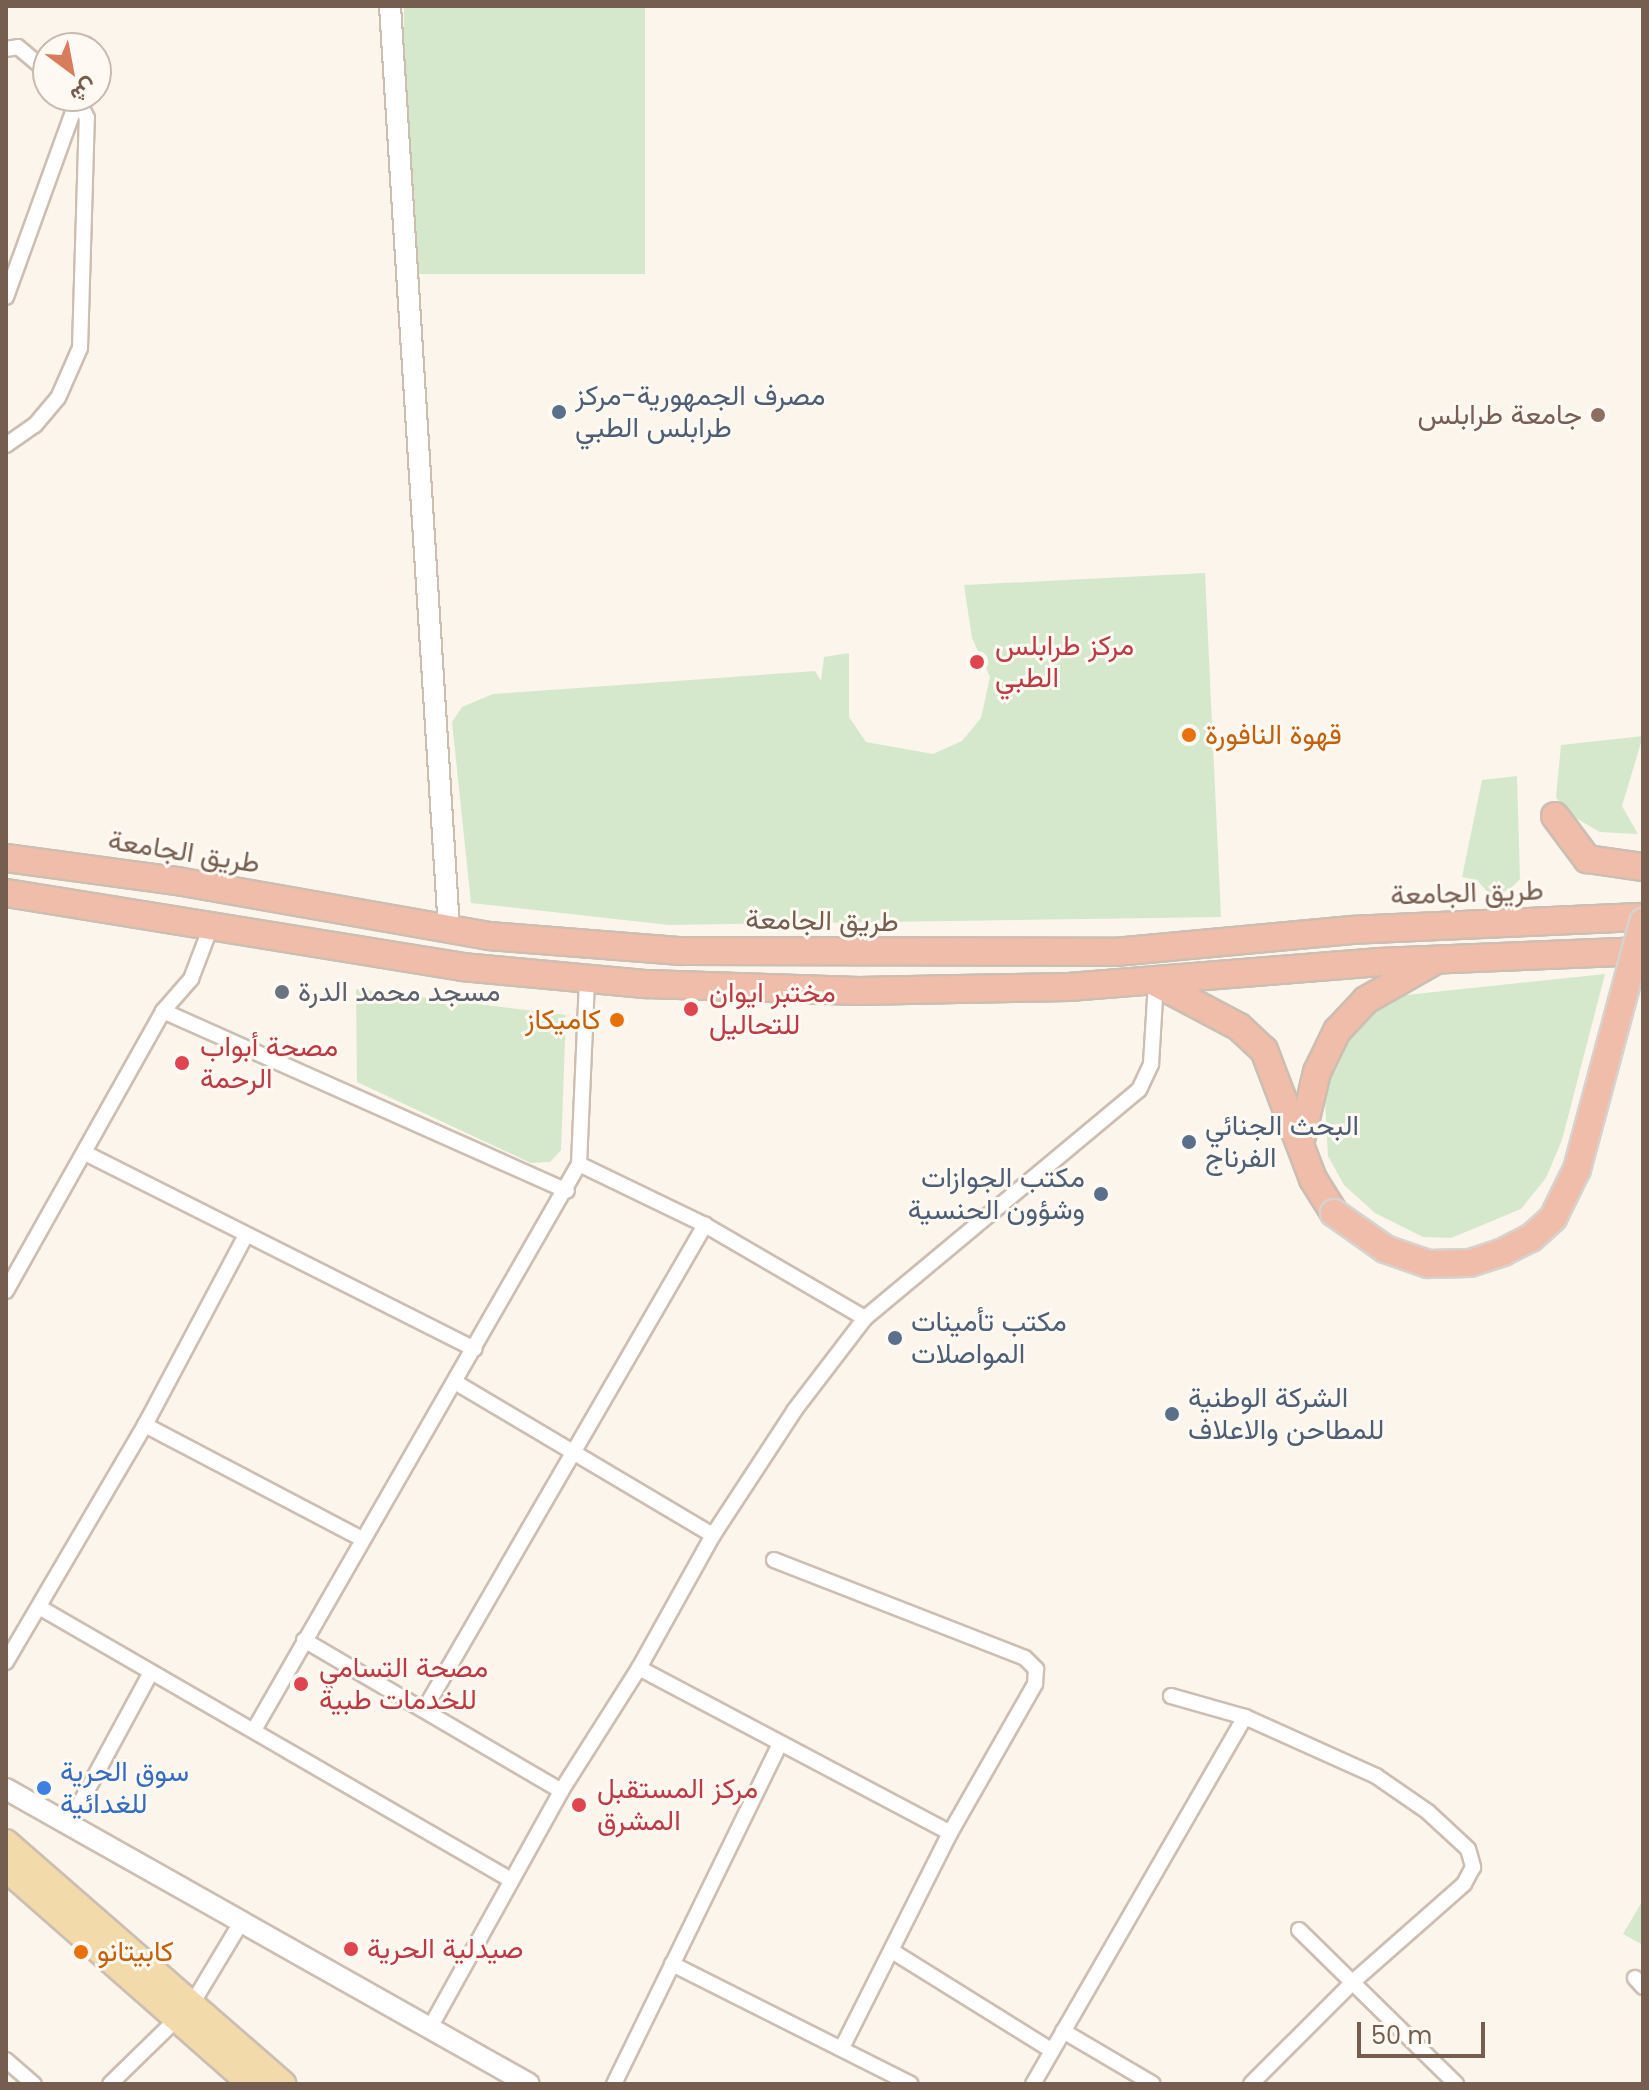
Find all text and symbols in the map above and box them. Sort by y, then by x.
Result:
north arrow [32,32,112,112]
text: ش [64,71,103,111]
place label: مصرف الجمهورية-مركز طرابلس الطبي [575,379,825,445]
place label: جامعة طرابلس [1418,398,1582,432]
marker: مصرف الجمهورية-مركز طرابلس الطبي [550,403,568,421]
marker: جامعة طرابلس [1589,406,1607,424]
place label: مركز طرابلس الطبي [995,629,1134,695]
marker: مركز طرابلس الطبي [966,651,988,673]
place label: قهوة النافورة [1205,718,1342,752]
marker: قهوة النافورة [1180,726,1198,744]
street label: طريق الجامعة [106,823,262,881]
street label: طريق الجامعة [1390,874,1544,912]
street label: طريق الجامعة [745,903,899,939]
place label: مسجد محمد الدرة [298,975,500,1009]
place label: مختبر ايوان للتحاليل [709,976,836,1042]
marker: مسجد محمد الدرة [273,983,291,1001]
marker: مختبر ايوان للتحاليل [680,998,702,1020]
place label: كاميكاز [525,1003,601,1037]
marker: كاميكاز [608,1011,626,1029]
place label: مصحة أبواب الرحمة [200,1030,338,1096]
marker: مصحة أبواب الرحمة [171,1052,193,1074]
place label: البحث الجنائي الفرناج [1205,1109,1359,1175]
marker: البحث الجنائي الفرناج [1180,1133,1198,1151]
place label: مكتب الجوازات وشؤون الحنسية [908,1161,1085,1227]
marker: مكتب الجوازات وشؤون الحنسية [1092,1185,1110,1203]
place label: مكتب تأمينات المواصلات [911,1305,1067,1371]
marker: مكتب تأمينات المواصلات [886,1329,904,1347]
place label: الشركة الوطنية للمطاحن والاعلاف [1188,1381,1384,1447]
marker: الشركة الوطنية للمطاحن والاعلاف [1163,1405,1181,1423]
place label: مصحة التسامي للخدمات طبية [319,1651,488,1717]
marker: مصحة التسامي للخدمات طبية [290,1673,312,1695]
place label: سوق الحرية للغدائية [60,1755,189,1821]
place label: مركز المستقبل المشرق [597,1772,758,1838]
marker: سوق الحرية للغدائية [35,1779,53,1797]
marker: مركز المستقبل المشرق [568,1794,590,1816]
place label: صيدلية الحرية [367,1932,523,1966]
place label: كابيتانو [97,1935,174,1969]
marker: صيدلية الحرية [342,1940,360,1958]
marker: كابيتانو [72,1943,90,1961]
scale bar [1361,2006,1489,2056]
text: 50 m [1371,2019,1432,2052]

